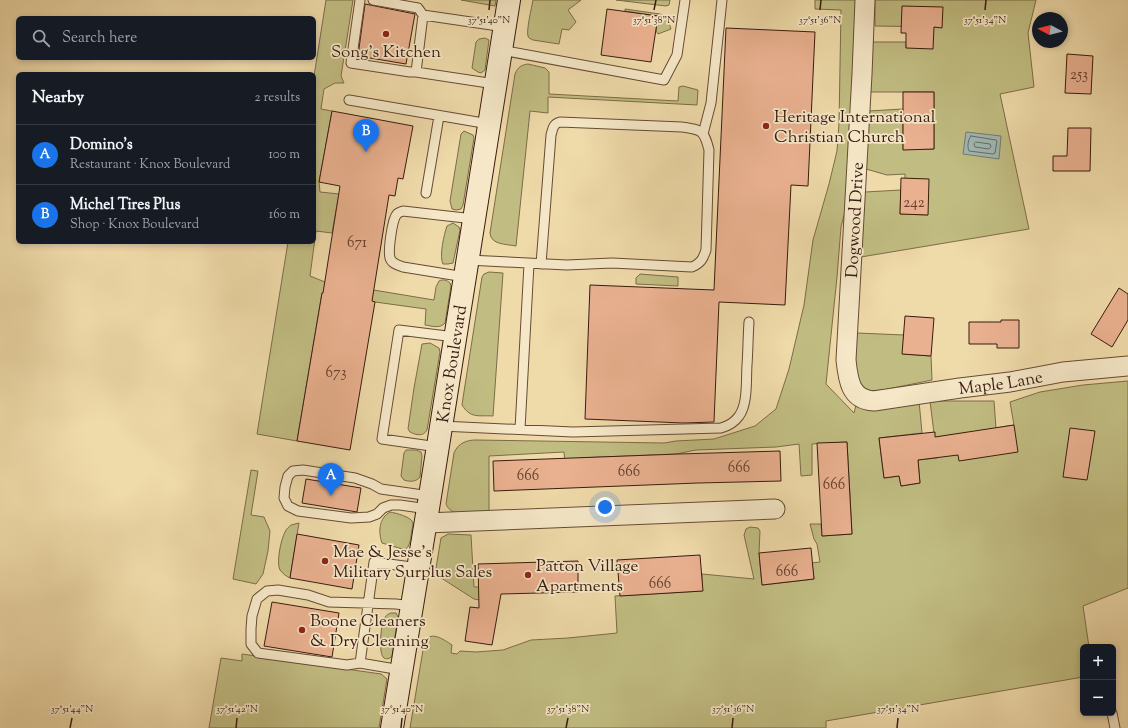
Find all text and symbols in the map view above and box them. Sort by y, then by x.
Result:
north arrow [1032,12,1068,48]
text: 37°51'40"N [468,13,510,28]
text: 37°51'38"N [633,13,675,28]
text: 37°51'36"N [799,13,841,28]
text: 37°51'34"N [964,13,1006,28]
search box [16,16,316,60]
icon: search [30,27,52,49]
text: Search here [62,28,137,49]
marker: Song's Kitchen [381,29,391,39]
place label: Song's Kitchen [331,41,441,65]
house number: 253 [1070,65,1088,86]
text: Nearby [32,86,84,110]
text: 2 results [255,89,300,107]
place label: Heritage International Christian Church [774,106,936,150]
pin: B [353,119,379,152]
marker: Heritage International Christian Church [761,121,771,131]
text: Domino's [70,135,133,156]
text: A [40,146,50,164]
text: 100 m [268,146,300,164]
text: Restaurant · Knox Boulevard [70,156,230,174]
street label: Dogwood Drive [841,161,871,279]
house number: 242 [903,193,925,214]
text: Michel Tires Plus [70,195,180,216]
text: B [41,206,49,224]
text: 160 m [269,206,300,224]
text: Shop · Knox Boulevard [70,216,199,234]
house number: 671 [347,233,367,254]
street label: Knox Boulevard [432,303,474,425]
house number: 673 [325,363,347,384]
street label: Maple Lane [957,366,1045,402]
house number: 666 [728,458,750,479]
house number: 666 [618,462,640,483]
pin: A [318,463,344,496]
house number: 666 [517,466,539,487]
house number: 666 [823,475,845,496]
your location [595,497,615,517]
place label: Mae & Jesse's Military Surplus Sales [333,541,493,585]
place label: Patton Village Apartments [536,555,638,599]
marker: Mae & Jesse's Military Surplus Sales [320,556,330,566]
house number: 666 [776,562,798,583]
marker: Patton Village Apartments [523,570,533,580]
house number: 666 [649,574,671,595]
place label: Boone Cleaners & Dry Cleaning [310,610,429,654]
marker: Boone Cleaners & Dry Cleaning [297,625,307,635]
map controls [1080,644,1116,716]
button: + [1080,644,1116,680]
button: − [1080,680,1116,716]
text: 37°51'44"N [51,702,93,717]
text: 37°51'42"N [216,702,258,717]
text: 37°51'40"N [381,702,423,717]
text: 37°51'38"N [547,702,589,717]
text: 37°51'36"N [712,702,754,717]
text: 37°51'34"N [877,702,919,717]

